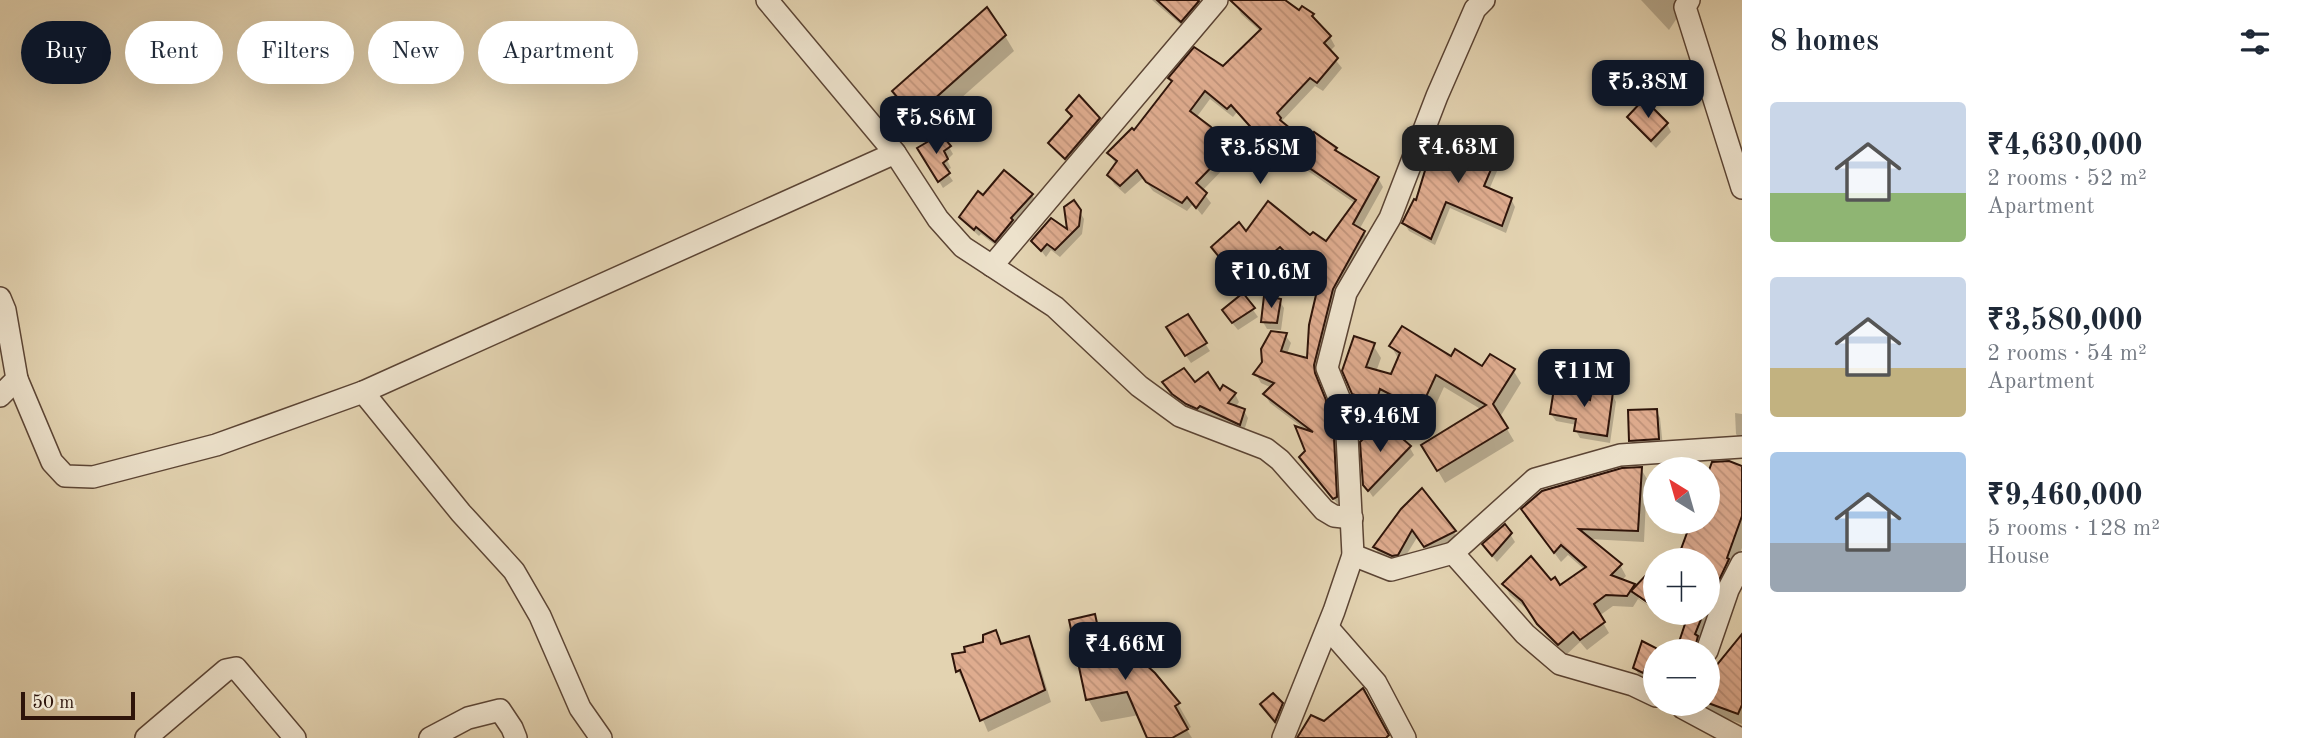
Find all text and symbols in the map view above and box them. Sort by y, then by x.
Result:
chip: Buy [21,21,111,84]
chip: Rent [125,21,223,84]
chip: Filters [237,21,354,84]
chip: New [368,21,464,84]
chip: Apartment [478,21,638,84]
icon: filters [2236,23,2274,61]
text: 8 homes [1770,27,1879,57]
pin: ₹5.38M [1591,60,1705,120]
text: ₹5.38M [1608,71,1688,94]
pin: ₹5.86M [879,96,993,156]
text: ₹5.86M [896,107,976,130]
pin: ₹4.63M [1401,125,1515,185]
pin: ₹3.58M [1203,127,1317,186]
icon: home [1826,130,1910,214]
text: ₹4,630,000 [1987,131,2143,161]
text: ₹4.63M [1418,136,1498,159]
text: ₹3.58M [1220,137,1300,160]
text: 2 rooms · 52 m² [1987,167,2147,190]
text: Apartment [1987,195,2095,218]
pin: ₹10.6M [1214,250,1328,310]
text: ₹10.6M [1231,261,1311,284]
icon: home [1826,305,1910,389]
text: ₹3,580,000 [1987,306,2143,336]
text: 2 rooms · 54 m² [1987,342,2147,365]
pin: ₹11M [1543,350,1625,409]
text: ₹11M [1554,360,1614,383]
text: Apartment [1987,370,2095,393]
pin: ₹9.46M [1323,394,1437,454]
text: ₹9.46M [1340,405,1420,428]
north arrow [1643,457,1720,534]
map controls [1643,457,1720,716]
icon: home [1826,480,1910,564]
text: ₹9,460,000 [1987,481,2143,511]
text: 5 rooms · 128 m² [1987,517,2160,540]
text: House [1987,545,2049,568]
button: + [1643,548,1720,625]
pin: ₹4.66M [1068,622,1182,682]
text: ₹4.66M [1085,633,1165,656]
button: − [1643,639,1720,716]
scale bar [21,689,135,721]
text: 50 m [32,694,74,713]

